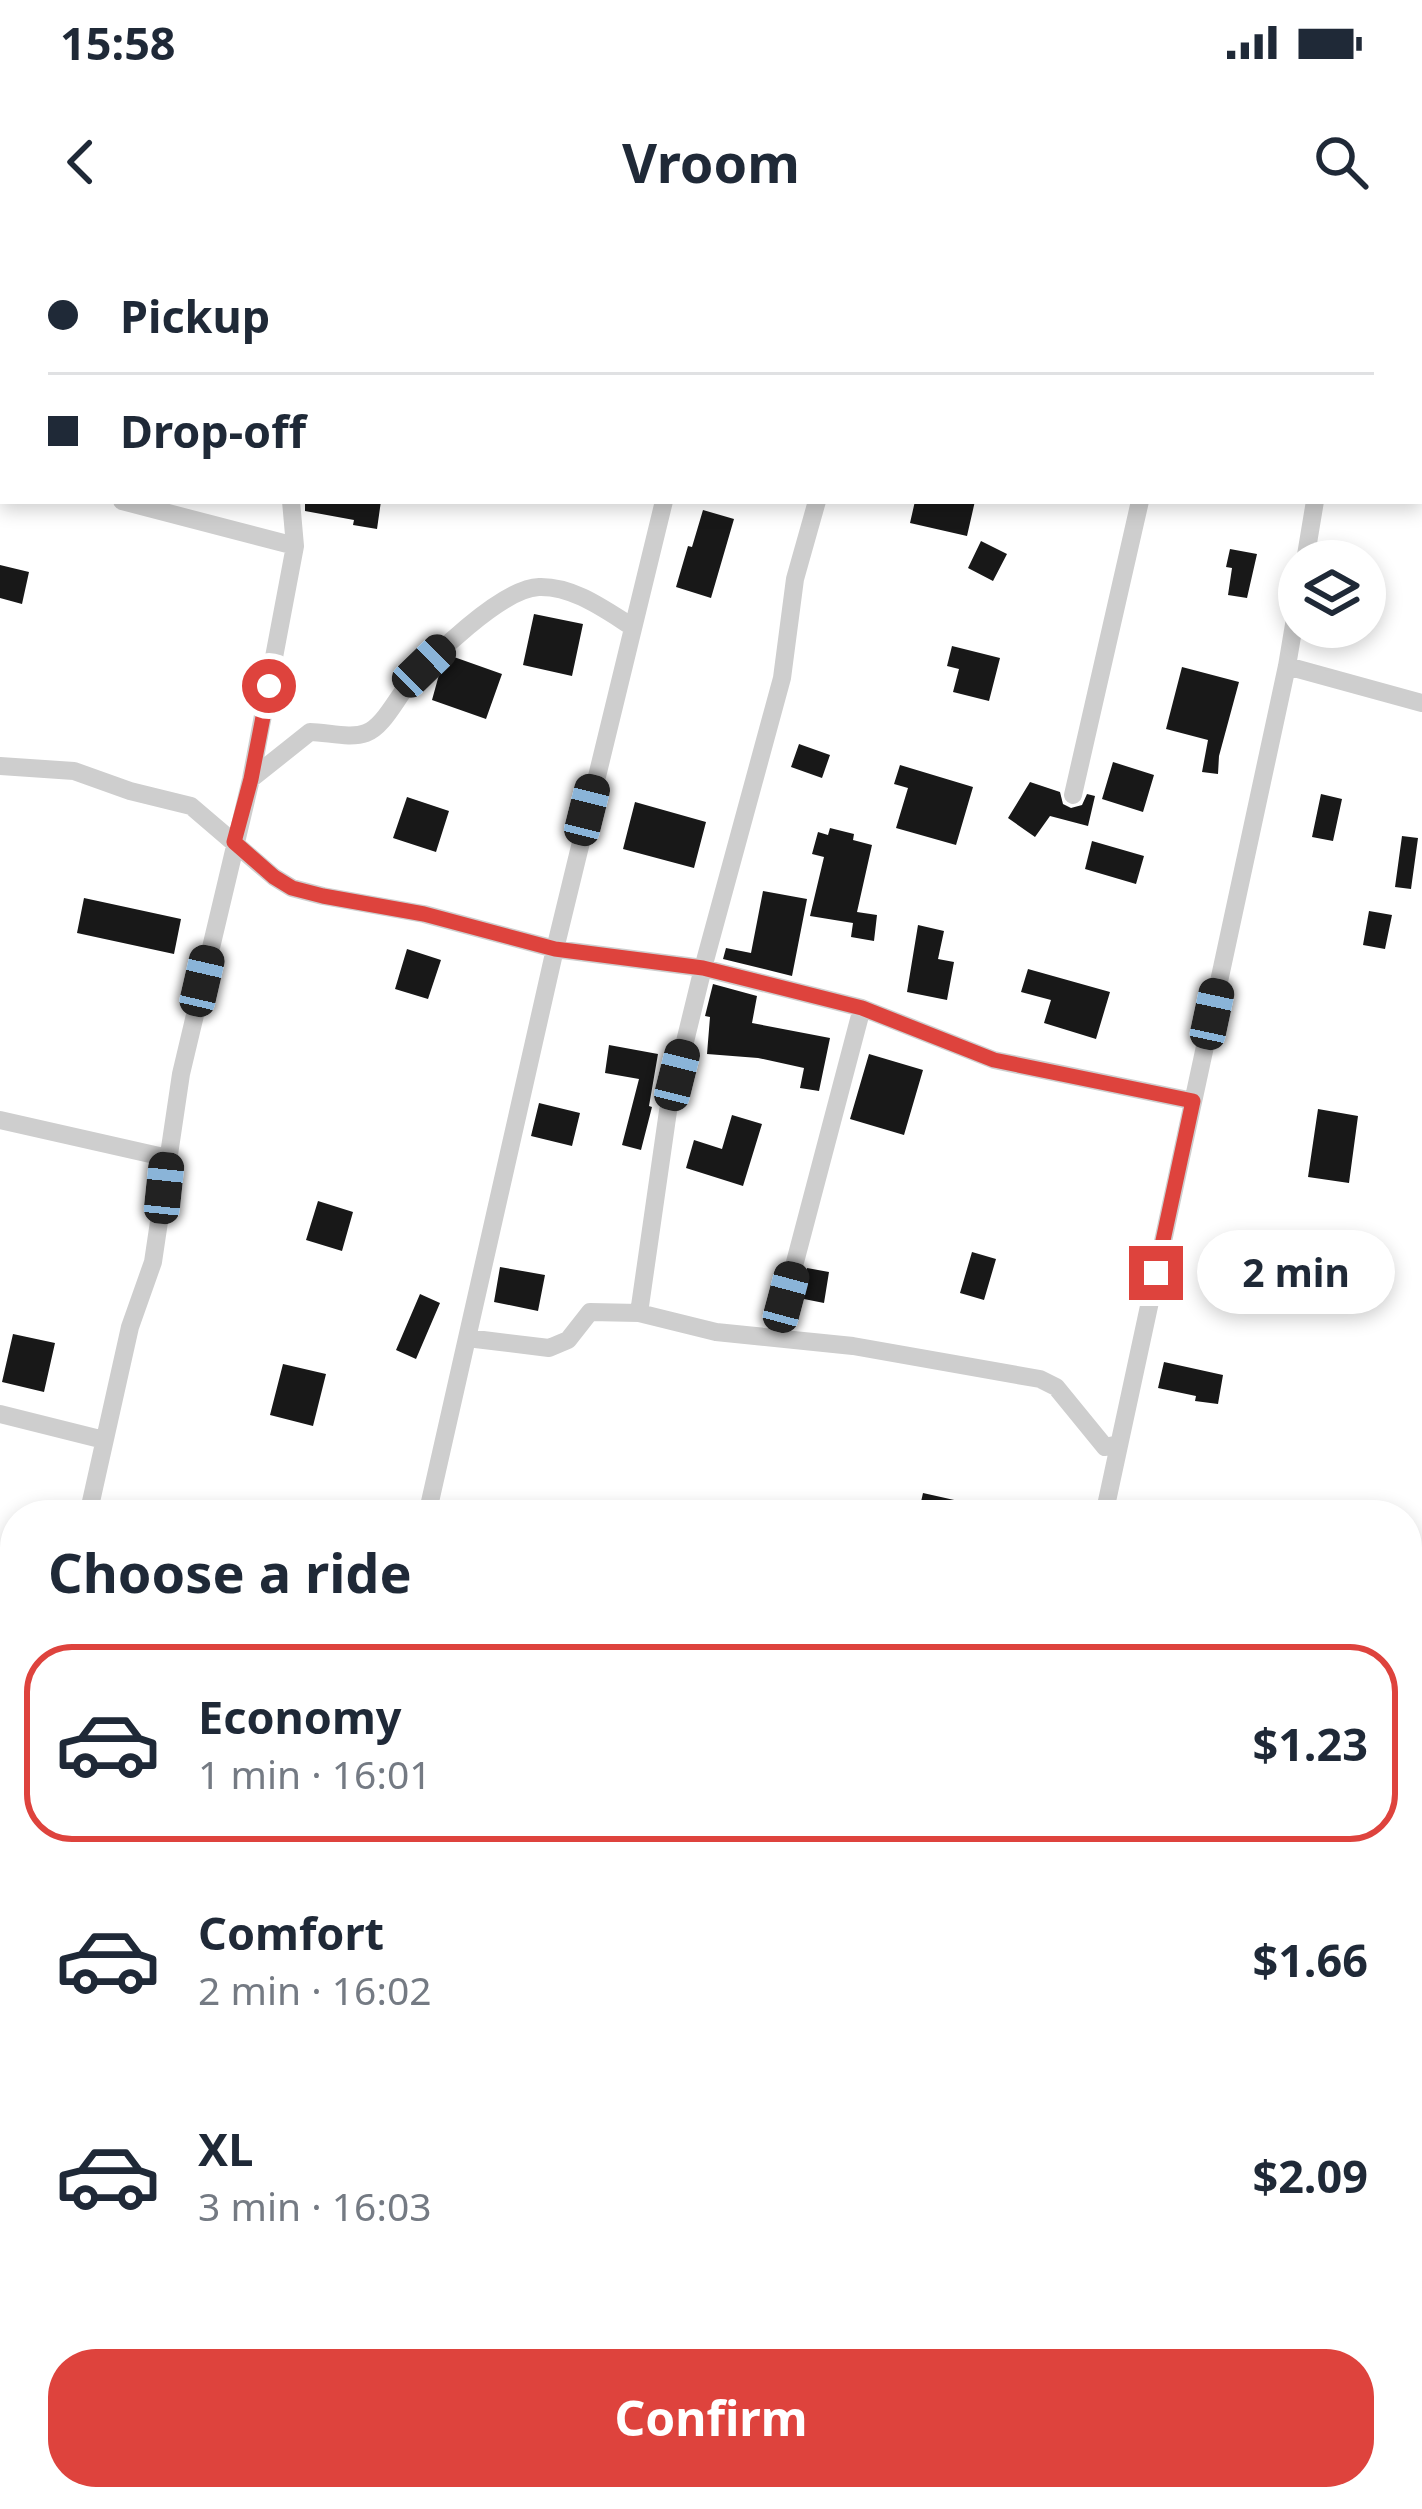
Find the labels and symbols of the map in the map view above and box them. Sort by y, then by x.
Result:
car [386,628,462,704]
route start [242,659,296,713]
car [561,771,613,849]
car [176,942,228,1020]
car [1187,975,1237,1053]
car [651,1036,703,1114]
car [142,1150,186,1226]
callout: 2 min [1198,1231,1396,1315]
route end [1129,1246,1183,1300]
car [759,1258,813,1336]

